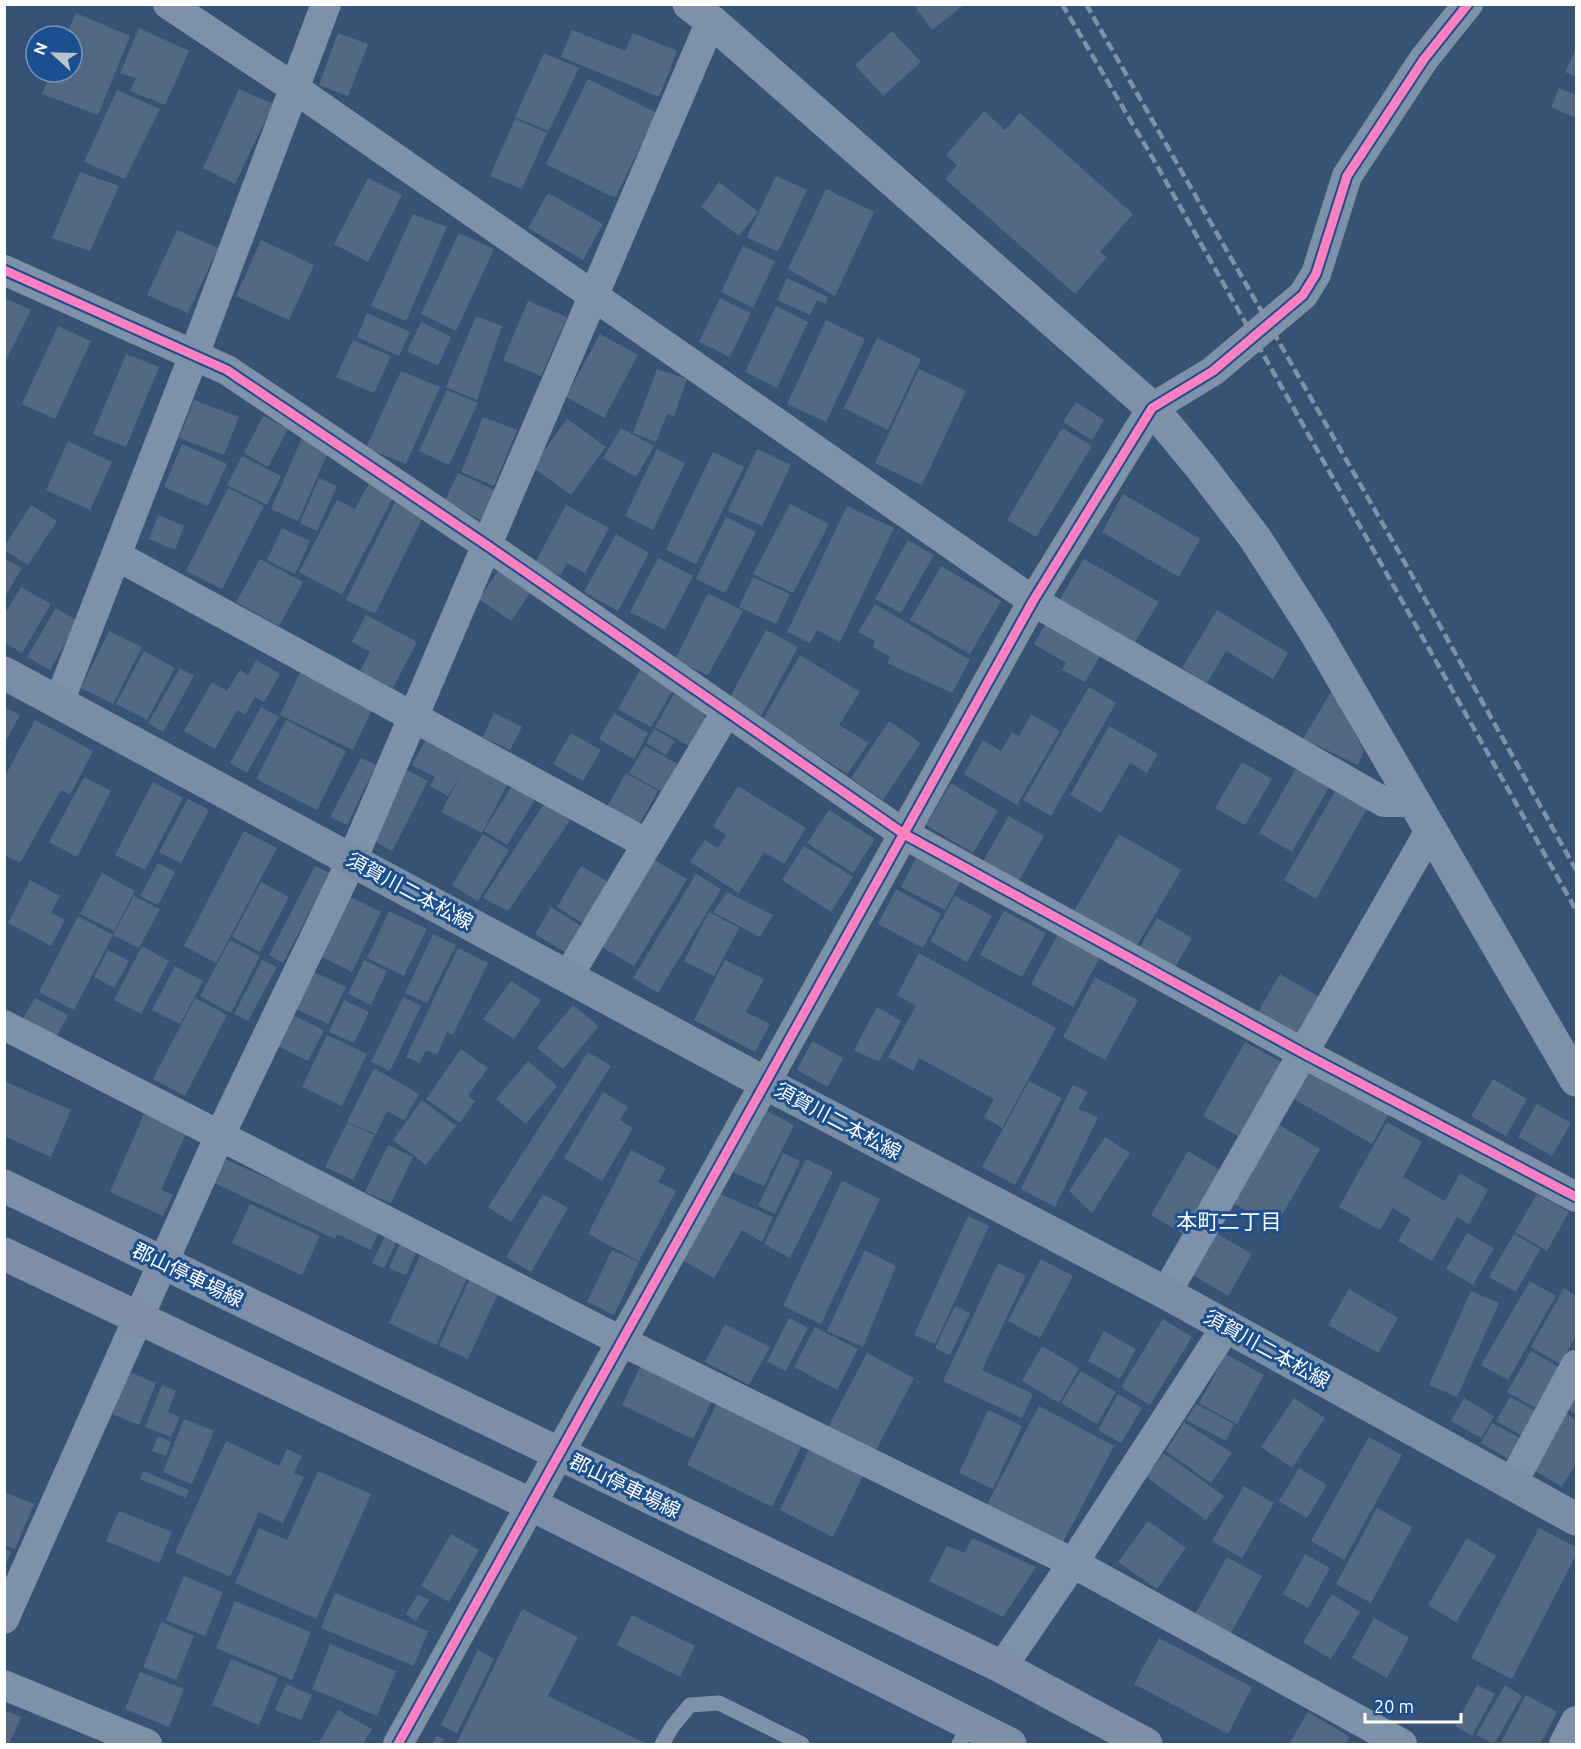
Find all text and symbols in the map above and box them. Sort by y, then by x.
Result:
north arrow [24,24,84,84]
text: N [30,39,51,57]
street label: 須賀川二本松線 [343,848,477,934]
street label: 須賀川二本松線 [771,1078,905,1164]
district label: 本町二丁目 [1177,1209,1282,1233]
street label: 郡山停車場線 [129,1238,247,1311]
street label: 須賀川二本松線 [1200,1305,1334,1393]
street label: 郡山停車場線 [566,1449,684,1522]
scale bar [1365,1686,1461,1724]
text: 20 m [1374,1696,1414,1716]

